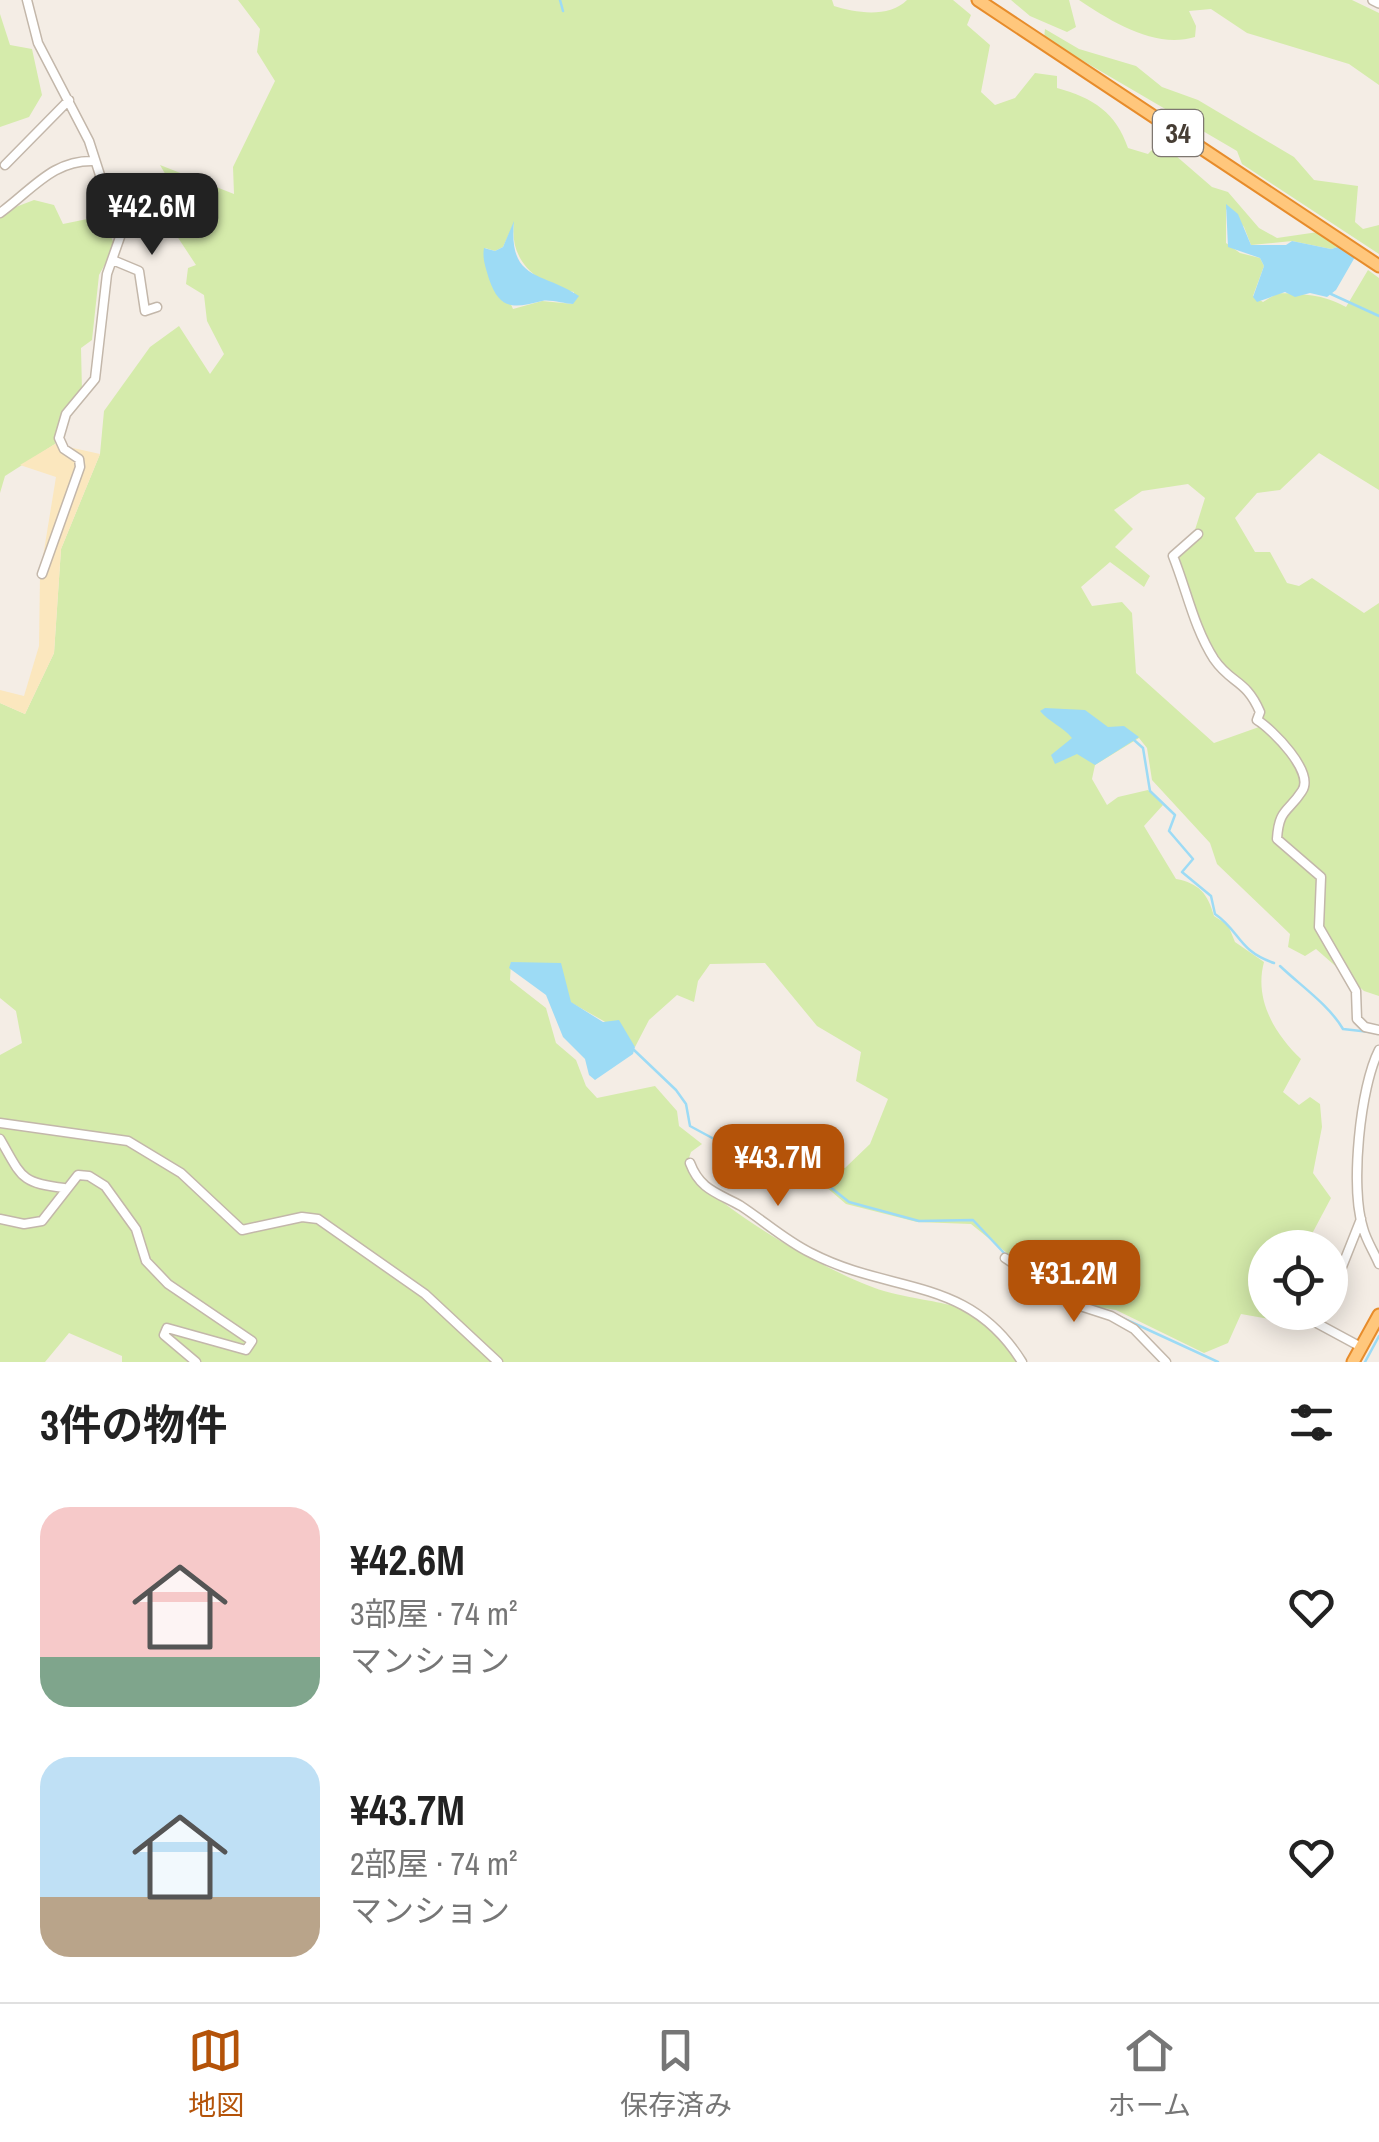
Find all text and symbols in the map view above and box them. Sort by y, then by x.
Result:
road number: 34 [1153,110,1203,156]
pin: ¥42.6M [71,173,233,258]
text: ¥42.6M [108,184,196,227]
pin: ¥43.7M [697,1124,859,1209]
text: ¥43.7M [734,1135,822,1178]
map controls [1248,1230,1348,1330]
button: locate [1248,1230,1348,1330]
pin: ¥31.2M [993,1240,1155,1325]
text: ¥31.2M [1030,1251,1118,1294]
icon: filters [1284,1395,1339,1450]
text: 3件の物件 [40,1397,227,1453]
text: ¥42.6M [350,1532,465,1588]
icon: home [120,1547,240,1667]
icon: heart [1284,1580,1339,1635]
text: 3部屋 · 74 m² [350,1592,518,1635]
text: マンション [350,1639,510,1682]
text: ¥43.7M [350,1782,465,1838]
icon: home [120,1797,240,1917]
icon: heart [1284,1830,1339,1885]
text: 2部屋 · 74 m² [350,1842,518,1885]
text: マンション [350,1889,510,1932]
tab: 地図 [188,2023,244,2124]
tab: 保存済み [620,2023,732,2124]
tab: ホーム [1108,2023,1191,2124]

